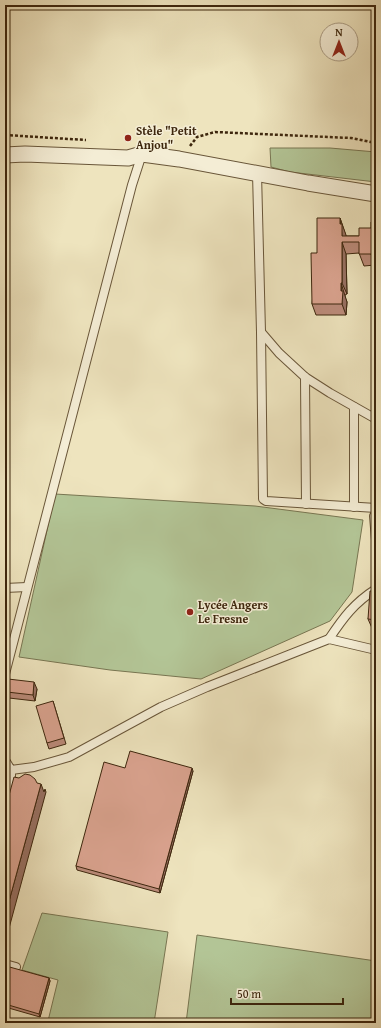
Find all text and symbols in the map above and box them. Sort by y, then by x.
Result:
north arrow [319,22,359,62]
text: N [335,24,343,40]
place label: Stèle "Petit Anjou" [136,122,197,153]
marker: Stèle "Petit Anjou" [123,133,133,143]
place label: Lycée Angers Le Fresne [198,596,268,627]
marker: Lycée Angers Le Fresne [185,607,195,617]
scale bar [231,980,343,1006]
text: 50 m [237,985,261,1002]

